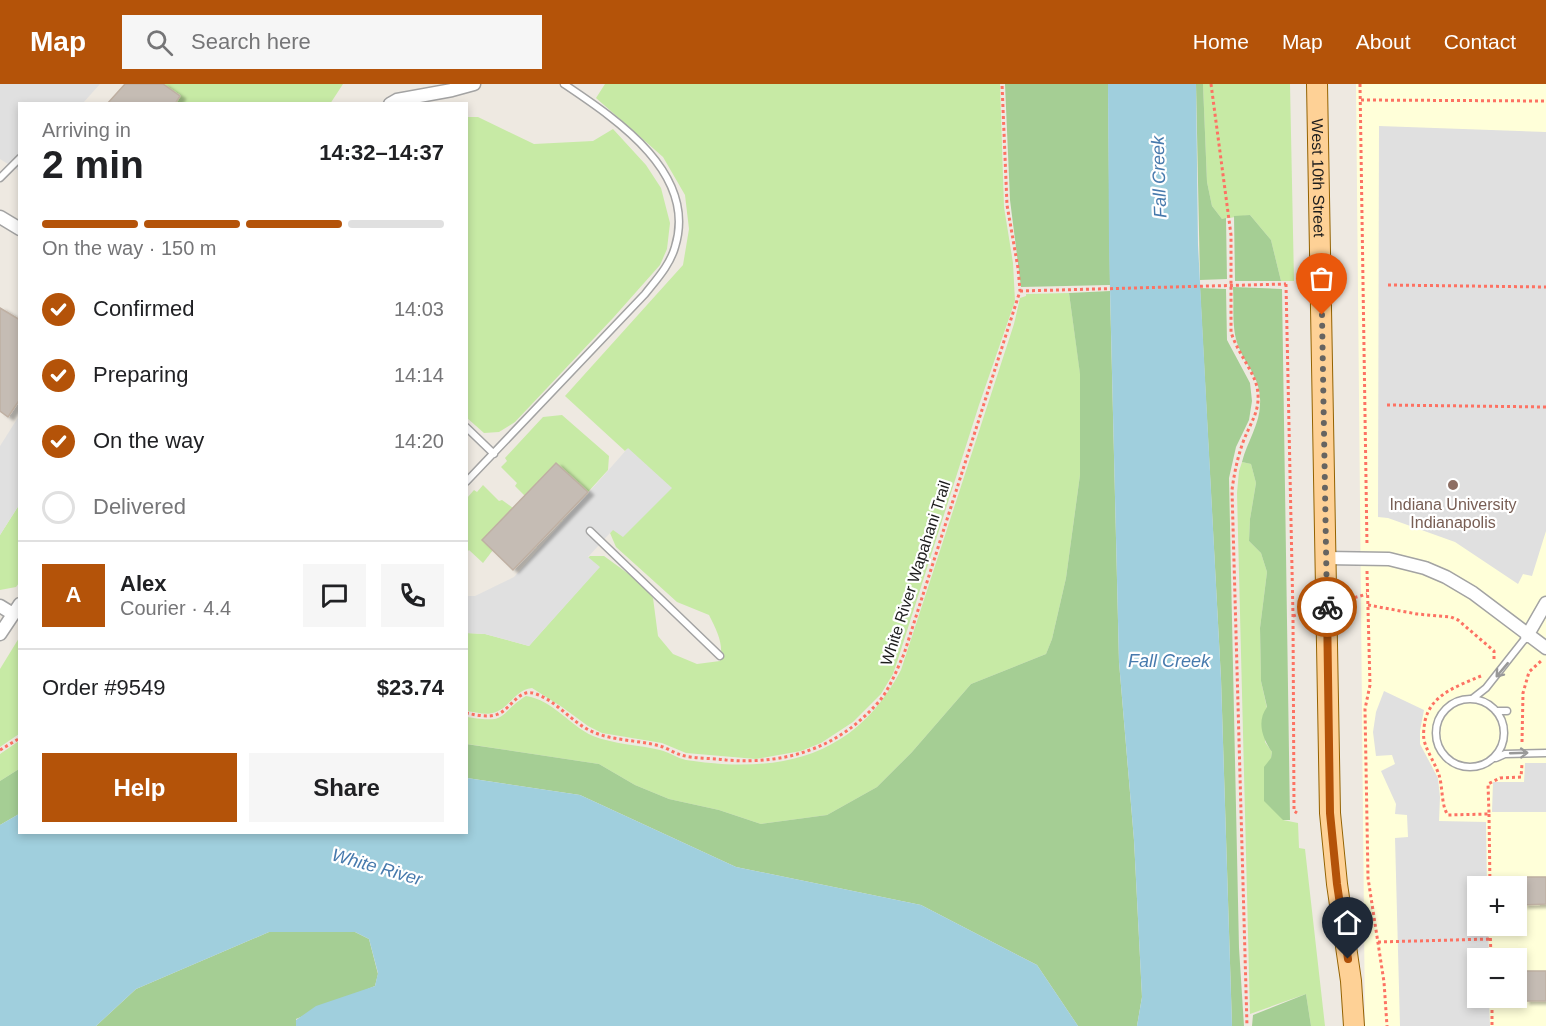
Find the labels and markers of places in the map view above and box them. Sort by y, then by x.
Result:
pin [1296,253,1347,315]
marker: Indiana University Indianapolis [1446,478,1460,492]
place label: Indiana University Indianapolis [1389,496,1517,531]
pin [1322,897,1373,959]

